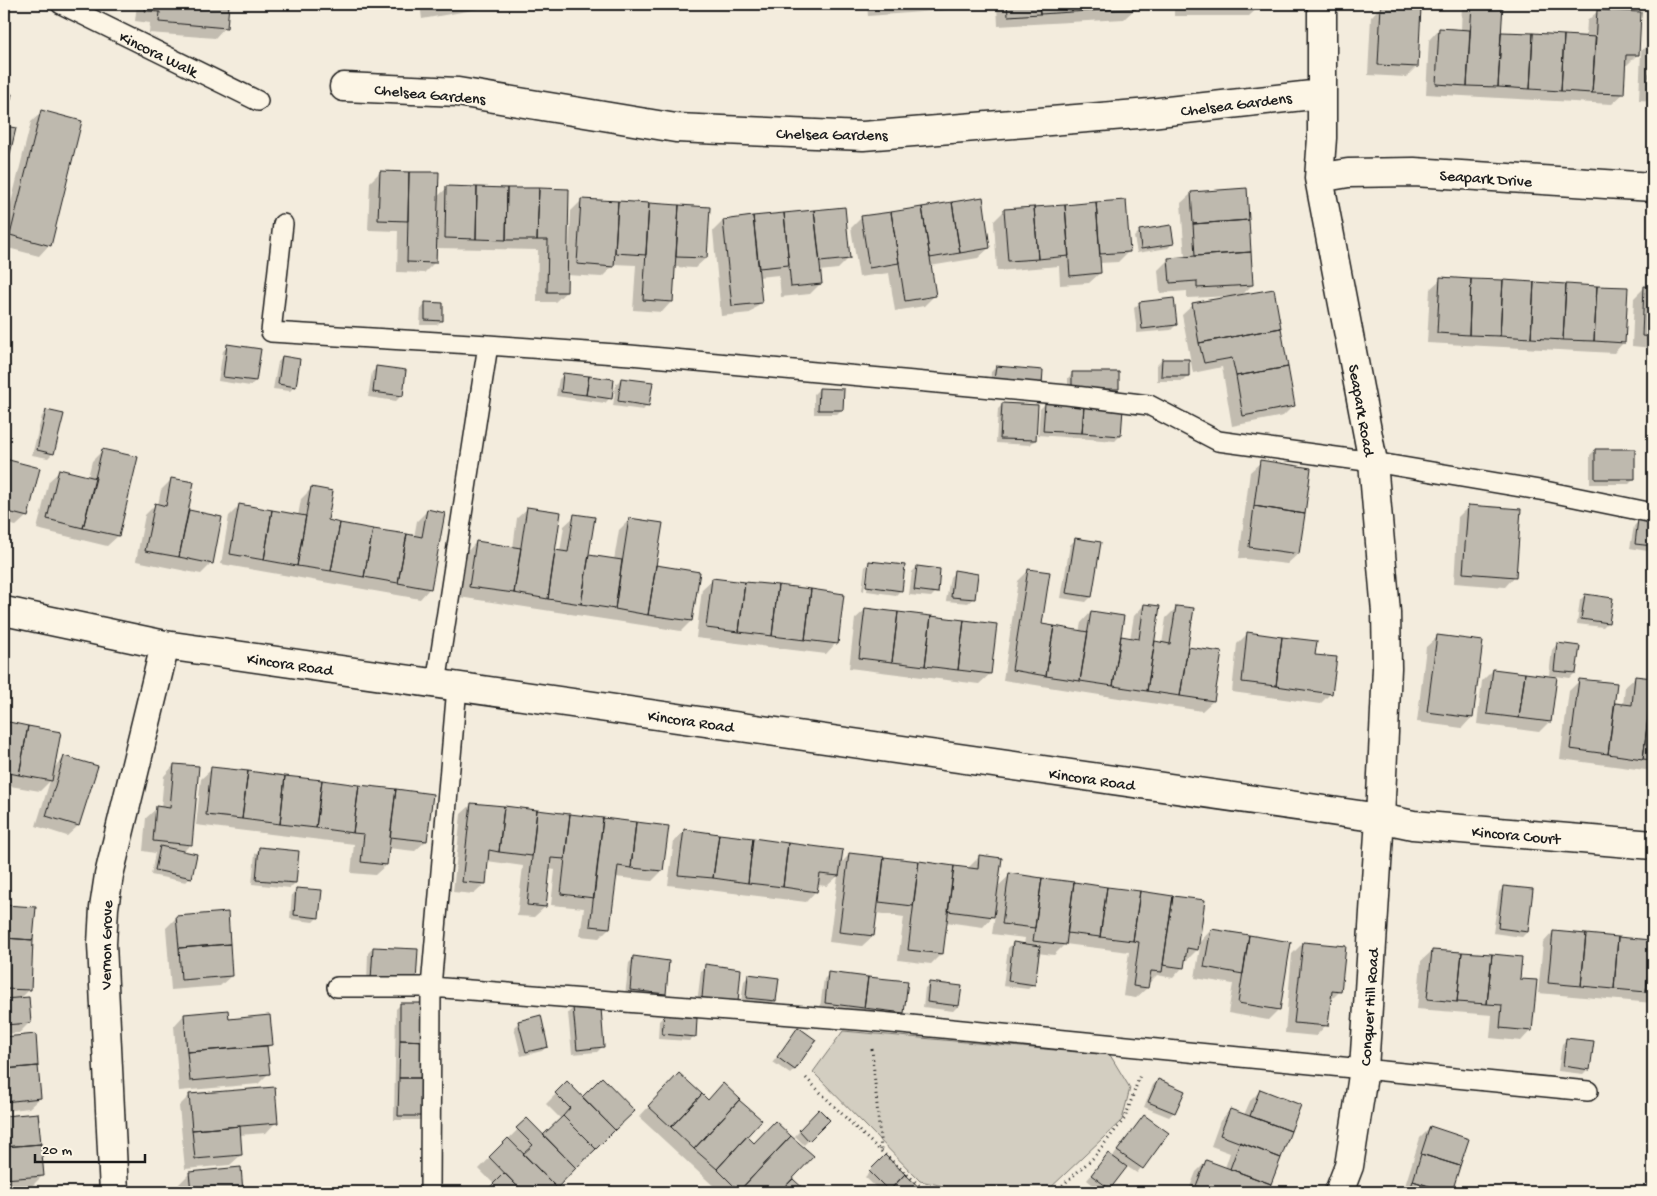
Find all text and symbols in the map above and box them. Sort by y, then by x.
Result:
street label: Kincora Walk [115,29,202,84]
street label: Chelsea Gardens [373,82,487,111]
street label: Chelsea Gardens [1180,90,1294,123]
street label: Chelsea Gardens [776,126,889,147]
street label: Seapark Drive [1439,168,1533,193]
street label: Seapark Road [1342,363,1377,460]
street label: Kincora Road [245,651,335,682]
street label: Kincora Road [646,708,736,739]
street label: Kincora Road [1047,766,1137,797]
street label: Kincora Court [1471,824,1562,851]
street label: Vernon Grove [98,899,119,991]
street label: Conquer Hill Road [1358,946,1385,1067]
scale bar [35,1131,145,1163]
text: 20 m [42,1142,72,1160]

